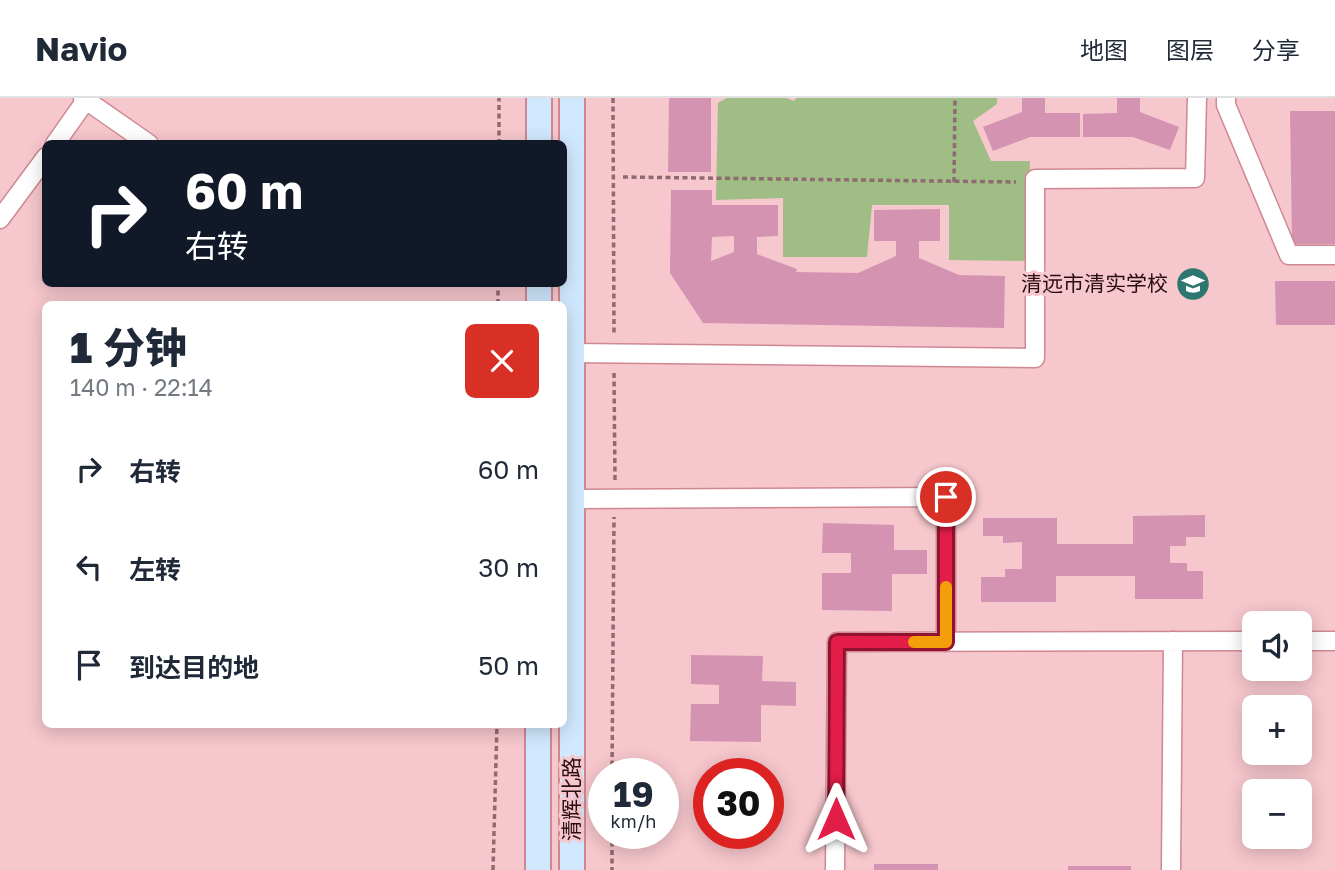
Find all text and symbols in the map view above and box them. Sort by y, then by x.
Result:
text: Navio [35,29,127,68]
text: 地图 [1080,35,1128,64]
text: 图层 [1166,35,1214,64]
text: 分享 [1252,35,1300,64]
text: 60 m [185,161,303,220]
icon: right [70,168,161,259]
text: 右转 [185,227,249,265]
school or university icon: 清远市清实学校 [1174,265,1212,303]
place label: 清远市清实学校 [1021,270,1168,296]
text: 1 分钟 [70,322,187,372]
button: close [465,324,539,398]
text: 140 m · 22:14 [70,373,213,401]
icon: right [70,450,108,488]
text: 60 m [478,454,539,485]
text: 右转 [129,456,181,487]
pin [916,467,976,527]
icon: arrive [927,478,965,516]
icon: left [70,548,108,586]
text: 30 m [478,552,539,583]
text: 左转 [129,554,181,585]
map controls [1242,611,1312,849]
button: sound [1242,611,1312,681]
icon: arrive [70,646,108,684]
text: 50 m [478,650,539,681]
text: 到达目的地 [129,652,259,683]
button: + [1242,695,1312,765]
street label: 清辉北路 [558,757,584,841]
speed limit sign: 30 [693,758,784,849]
text: 19 [613,773,654,815]
button: − [1242,779,1312,849]
position arrow [799,782,873,856]
text: km/h [611,810,656,832]

